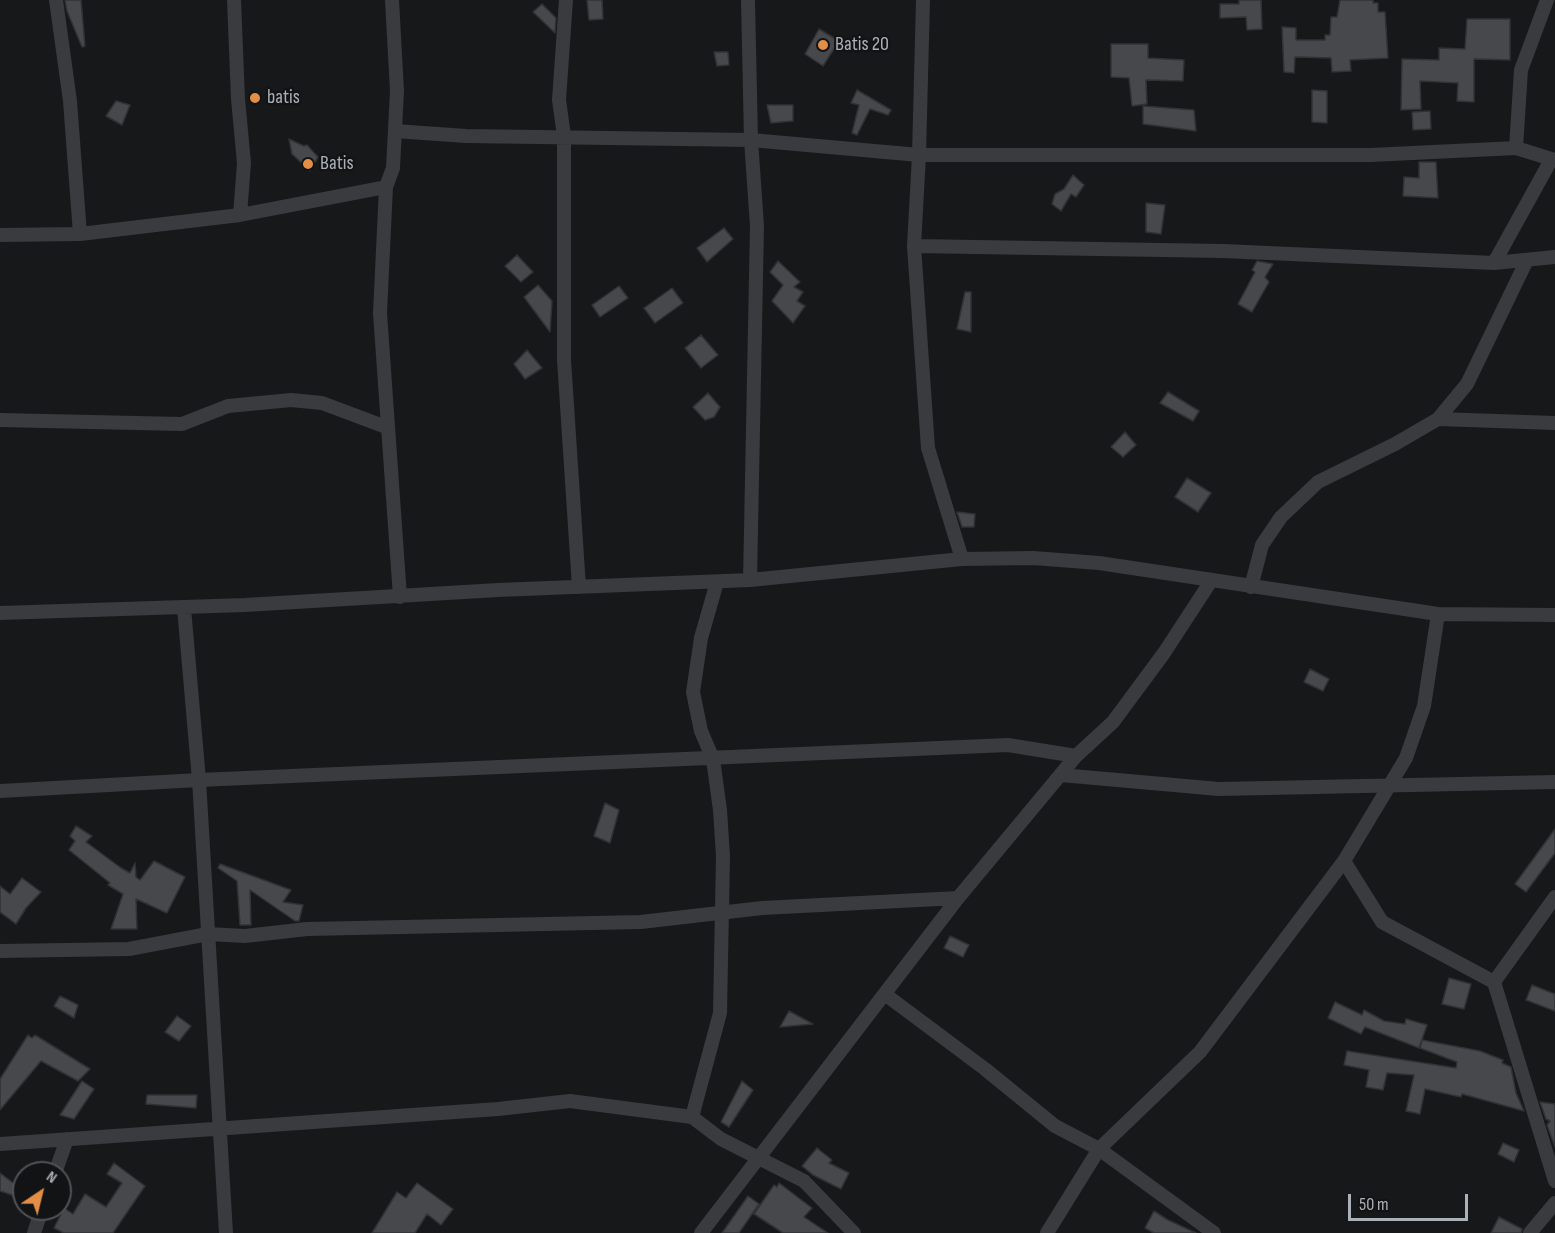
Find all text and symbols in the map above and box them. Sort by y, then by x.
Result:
place label: Batis 20 [835,33,889,57]
marker: Batis 20 [816,38,830,52]
place label: batis [267,86,300,110]
marker: batis [248,91,262,105]
place label: Batis [320,152,354,176]
marker: Batis [301,157,315,171]
north arrow [12,1161,72,1221]
text: N [43,1167,60,1188]
scale bar [1351,1182,1471,1220]
text: 50 m [1359,1194,1389,1215]

